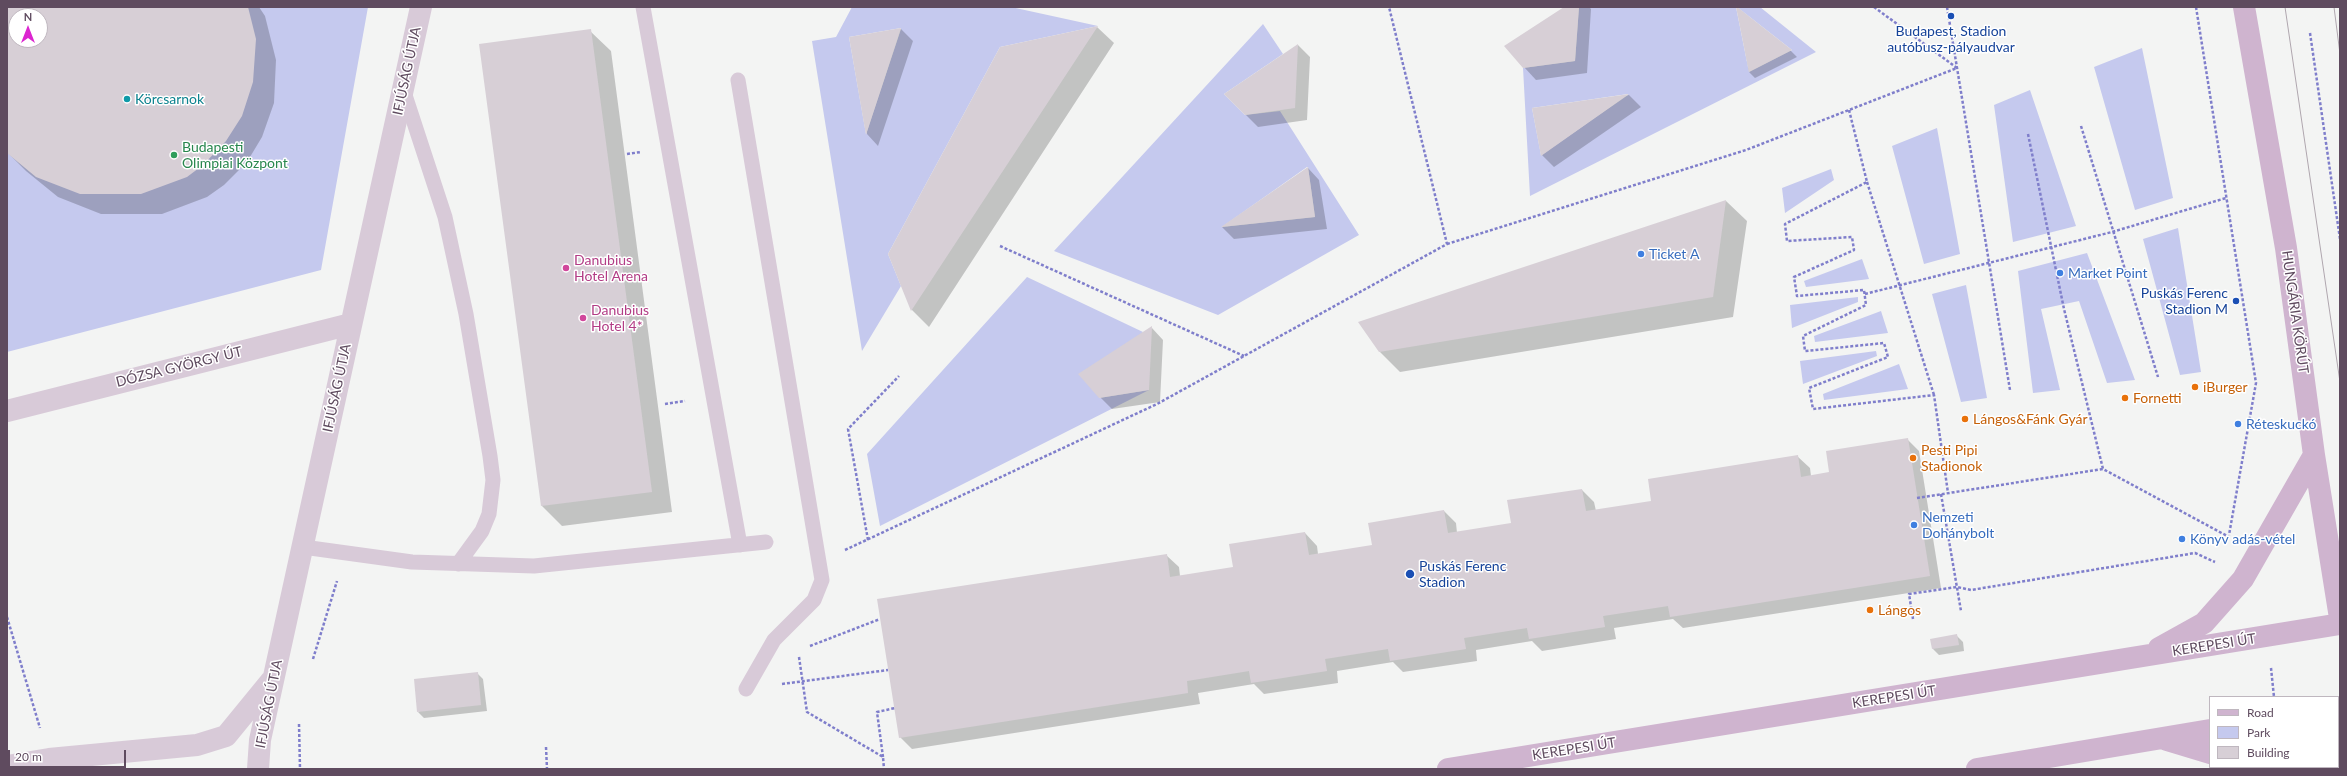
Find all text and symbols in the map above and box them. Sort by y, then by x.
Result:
north arrow [8,8,48,48]
text: N [24,10,32,23]
marker: Budapest, Stadion autóbusz-pályaudvar [1946,11,1956,21]
place label: Budapest, Stadion autóbusz-pályaudvar [1887,23,2015,56]
street label: IFJÚSÁG ÚTJA [389,25,425,117]
place label: Körcsarnok [135,91,204,107]
marker: Körcsarnok [122,94,132,104]
place label: Budapesti Olimpiai Központ [182,139,288,172]
marker: Budapesti Olimpiai Központ [169,150,179,160]
place label: Ticket A [1649,246,1699,262]
marker: Ticket A [1636,249,1646,259]
street label: HUNGÁRIA KÖRÚT [2278,249,2312,375]
place label: Danubius Hotel Arena [574,252,648,284]
marker: Danubius Hotel Arena [561,263,571,273]
place label: Market Point [2068,265,2148,281]
marker: Market Point [2055,268,2065,278]
place label: Puskás Ferenc Stadion M [2141,285,2228,318]
marker: Puskás Ferenc Stadion M [2231,296,2241,306]
place label: Danubius Hotel 4* [591,302,649,334]
marker: Danubius Hotel 4* [578,313,588,323]
street label: IFJÚSÁG ÚTJA [319,342,355,434]
street label: DÓZSA GYÖRGY ÚT [114,343,244,391]
place label: iBurger [2203,379,2248,395]
marker: iBurger [2190,382,2200,392]
place label: Fornetti [2133,390,2182,406]
marker: Fornetti [2120,393,2130,403]
place label: Lángos&Fánk Gyár [1973,411,2088,427]
marker: Lángos&Fánk Gyár [1960,414,1970,424]
place label: Réteskuckó [2246,416,2316,432]
marker: Réteskuckó [2233,419,2243,429]
place label: Pesti Pipi Stadionok [1921,442,1982,474]
marker: Pesti Pipi Stadionok [1908,453,1918,463]
place label: Nemzeti Dohánybolt [1922,509,1994,542]
marker: Nemzeti Dohánybolt [1909,520,1919,530]
place label: Könyv adás-vétel [2190,531,2295,547]
marker: Könyv adás-vétel [2177,534,2187,544]
place label: Puskás Ferenc Stadion [1419,558,1506,590]
marker: Puskás Ferenc Stadion [1404,568,1416,580]
place label: Lángos [1878,602,1921,618]
marker: Lángos [1865,605,1875,615]
street label: KEREPESI ÚT [2171,630,2257,660]
street label: IFJÚSÁG ÚTJA [252,658,286,750]
street label: KEREPESI ÚT [1851,682,1937,712]
legend [2209,696,2339,768]
text: Road [2247,705,2274,720]
text: Park [2247,725,2270,740]
street label: KEREPESI ÚT [1531,734,1617,764]
scale bar [10,742,128,768]
text: Building [2247,745,2290,760]
text: 20 m [15,749,42,764]

